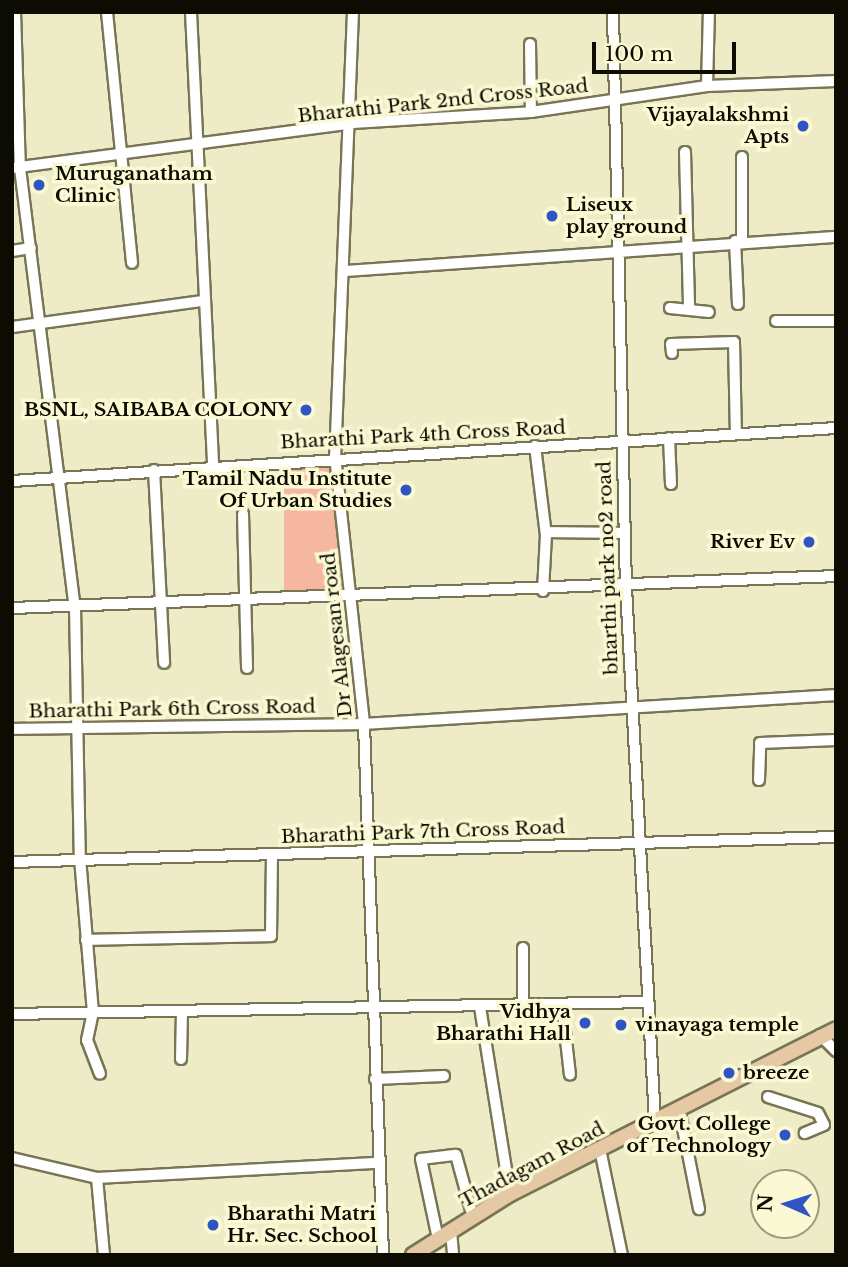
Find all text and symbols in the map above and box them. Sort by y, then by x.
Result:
scale bar [596,28,740,72]
text: 100 m [605,41,673,67]
street label: Bharathi Park 2nd Cross Road [296,74,590,128]
place label: Vijayalakshmi Apts [647,104,789,148]
marker: Vijayalakshmi Apts [795,118,811,134]
place label: Muruganatham Clinic [55,163,213,207]
marker: Muruganatham Clinic [29,175,49,195]
place label: Liseux play ground [566,194,688,238]
marker: Liseux play ground [544,208,560,224]
place label: BSNL, SAIBABA COLONY [23,399,292,421]
marker: BSNL, SAIBABA COLONY [298,402,314,418]
street label: Bharathi Park 4th Cross Road [280,416,566,454]
street label: bharthi park no2 road [593,461,623,675]
place label: Tamil Nadu Institute Of Urban Studies [182,468,392,512]
marker: Tamil Nadu Institute Of Urban Studies [398,482,414,498]
place label: River Ev [710,531,795,553]
marker: River Ev [801,534,817,550]
street label: Dr Alagesan road [317,551,357,719]
street label: Bharathi Park 6th Cross Road [28,695,316,723]
street label: Bharathi Park 7th Cross Road [280,816,566,848]
place label: Vidhya Bharathi Hall [436,1001,571,1045]
place label: vinayaga temple [635,1014,799,1036]
marker: Vidhya Bharathi Hall [577,1015,593,1031]
marker: vinayaga temple [613,1017,629,1033]
place label: breeze [743,1062,809,1084]
marker: breeze [721,1065,737,1081]
place label: Govt. College of Technology [626,1113,771,1157]
street label: Thadagam Road [456,1117,608,1213]
marker: Govt. College of Technology [777,1127,793,1143]
north arrow [750,1169,820,1239]
text: N [754,1193,777,1213]
place label: Bharathi Matri Hr. Sec. School [227,1203,377,1247]
marker: Bharathi Matri Hr. Sec. School [205,1217,221,1233]

